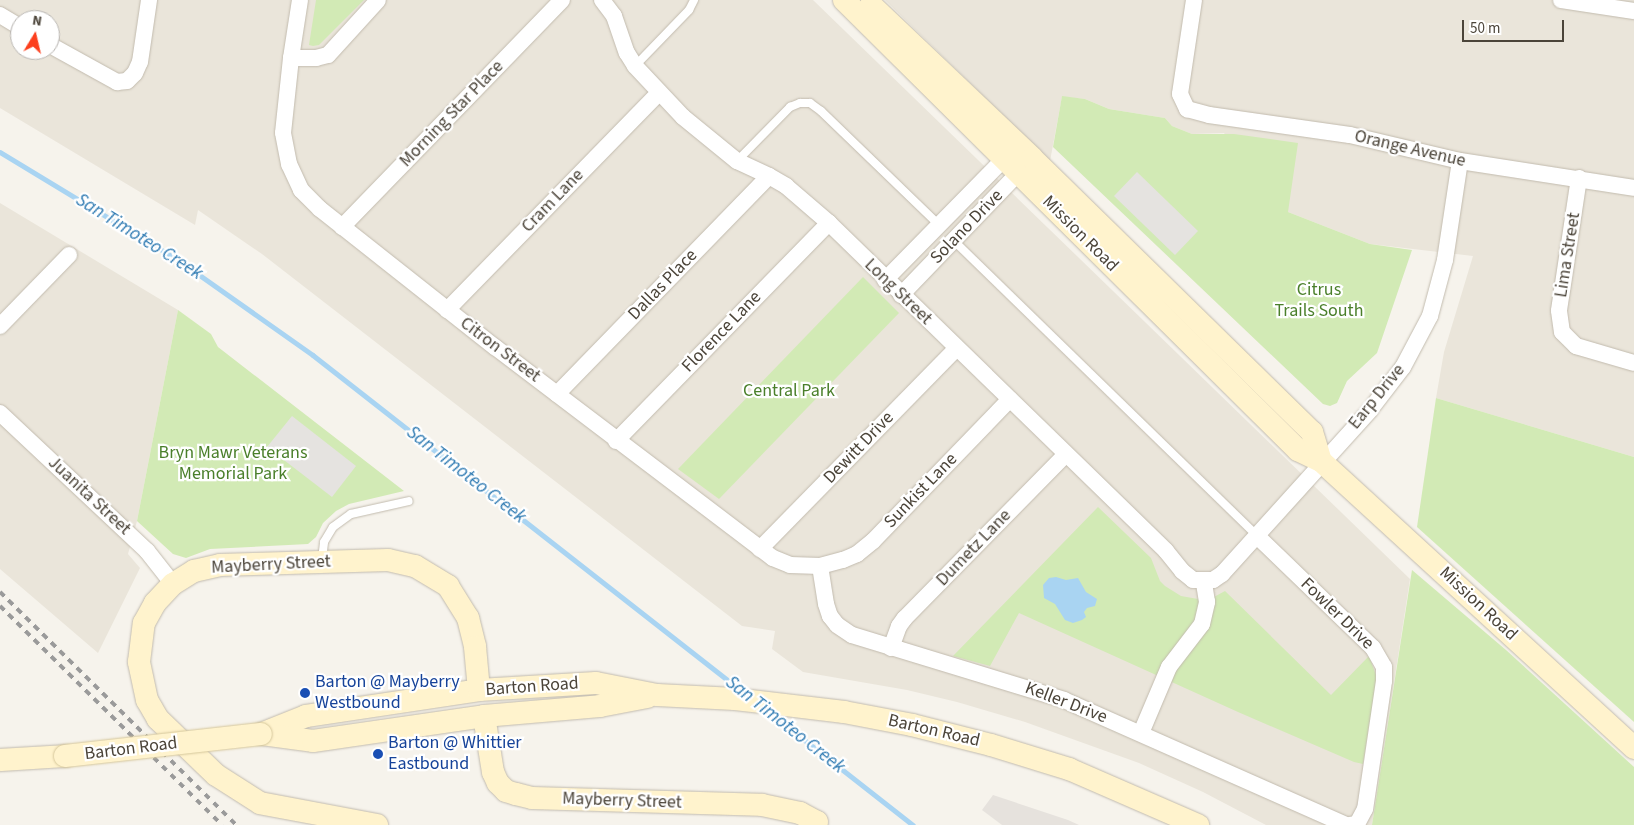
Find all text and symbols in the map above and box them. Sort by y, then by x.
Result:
north arrow [10,10,60,60]
scale bar [1464,10,1566,42]
text: N [31,11,43,32]
text: 50 m [1470,18,1500,39]
street label: Morning Star Place [396,56,508,172]
street label: Orange Avenue [1352,126,1468,172]
street label: Cram Lane [517,165,589,237]
street label: Solano Drive [926,185,1008,269]
water label: San Timoteo Creek [71,189,207,285]
street label: Mission Road [1037,191,1123,277]
street label: Lima Street [1551,211,1585,299]
street label: Dallas Place [624,245,702,325]
street label: Long Street [860,254,936,330]
park label: Citrus Trails South [1275,280,1363,322]
street label: Florence Lane [678,287,766,377]
street label: Citron Street [456,313,544,387]
street label: Earp Drive [1344,360,1410,434]
park label: Central Park [743,380,835,402]
street label: Dewitt Drive [819,407,899,489]
water label: San Timoteo Creek [402,421,530,529]
park label: Bryn Mawr Veterans Memorial Park [159,443,307,486]
street label: Sunkist Lane [880,449,962,533]
street label: Juanita Street [43,452,135,540]
street label: Dumetz Lane [932,505,1016,591]
street label: Mayberry Street [211,551,331,579]
street label: Mission Road [1434,562,1522,646]
street label: Fowler Drive [1296,574,1378,654]
water label: San Timoteo Creek [721,671,849,779]
place label: Barton @ Mayberry Westbound [315,672,460,714]
street label: Barton Road [485,673,579,701]
street label: Keller Drive [1022,677,1110,729]
marker: Barton @ Mayberry Westbound [299,687,311,699]
street label: Barton Road [886,710,982,752]
street label: Barton Road [83,733,179,765]
place label: Barton @ Whittier Eastbound [388,733,522,776]
marker: Barton @ Whittier Eastbound [372,748,384,760]
street label: Mayberry Street [562,788,682,814]

